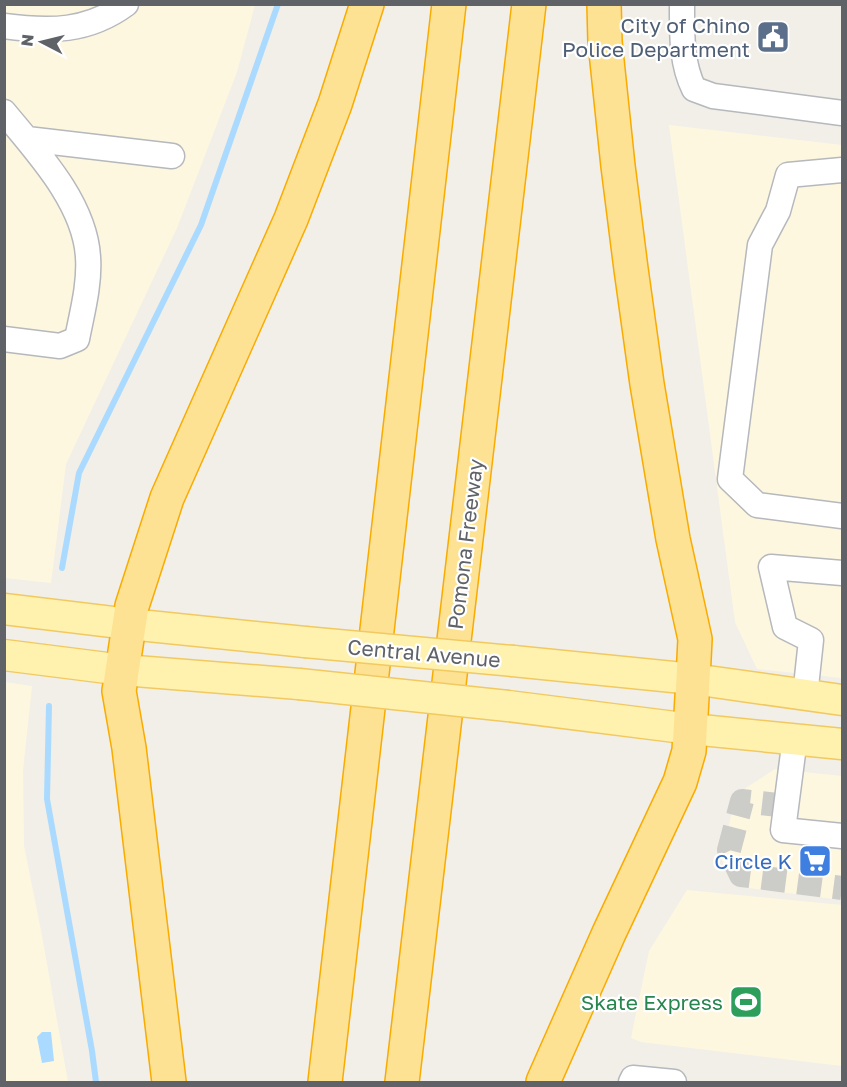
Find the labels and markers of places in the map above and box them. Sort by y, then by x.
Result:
place label: City of Chino Police Department [562,12,750,62]
public building icon: City of Chino Police Department [755,19,791,55]
supermarket icon: Circle K [797,843,833,879]
place label: Circle K [714,848,792,874]
sports icon: Skate Express [728,984,764,1020]
place label: Skate Express [581,989,723,1015]

